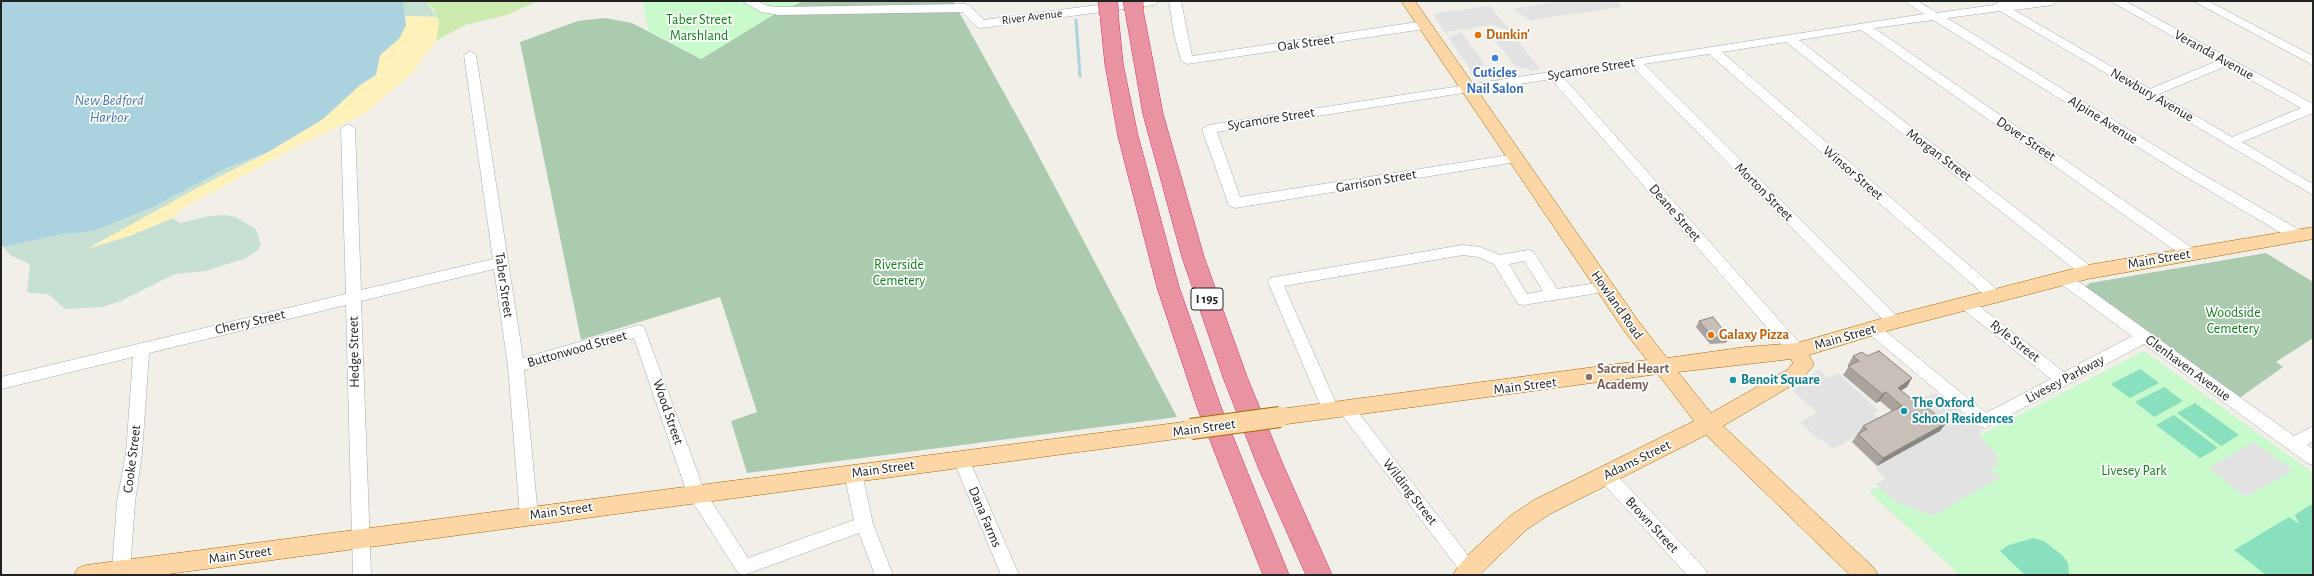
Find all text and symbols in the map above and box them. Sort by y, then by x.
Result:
street label: River Avenue [1001,6,1063,28]
park label: Taber Street Marshland [666,12,732,44]
street label: Veranda Avenue [2171,26,2257,84]
place label: Dunkin' [1486,27,1530,43]
marker: Dunkin' [1473,30,1483,40]
street label: Oak Street [1277,31,1335,55]
marker: Cuticles Nail Salon [1490,53,1500,63]
street label: Sycamore Street [1546,54,1636,84]
street label: Newbury Avenue [2107,64,2197,126]
place label: Cuticles Nail Salon [1466,65,1524,98]
water label: New Bedford Harbor [74,91,144,126]
street label: Alpine Avenue [2065,92,2141,148]
street label: Sycamore Street [1226,104,1316,134]
street label: Dover Street [1993,113,2059,165]
street label: Morgan Street [1903,125,1975,185]
street label: Winsor Street [1819,142,1887,204]
street label: Morton Street [1731,159,1797,225]
street label: Garrison Street [1334,166,1418,196]
street label: Deane Street [1645,181,1705,245]
street label: Main Street [2126,245,2192,273]
street label: Taber Street [491,251,517,319]
park label: Riverside Cemetery [873,257,925,290]
street label: Howland Road [1587,267,1647,343]
road number: I 195 [1191,288,1223,310]
park label: Woodside Cemetery [2205,305,2261,338]
street label: Cherry Street [213,306,287,338]
street label: Hedge Street [345,316,363,388]
street label: Ryle Street [1987,316,2043,366]
street label: Main Street [1812,320,1878,354]
street label: Buttonwood Street [525,327,629,371]
place label: Galaxy Pizza [1719,327,1789,343]
marker: Galaxy Pizza [1706,330,1716,340]
street label: Glenhaven Avenue [2142,331,2234,405]
street label: Livesey Parkway [2023,351,2107,407]
place label: Sacred Heart Academy [1597,361,1669,394]
marker: Sacred Heart Academy [1584,372,1594,382]
place label: Benoit Square [1741,372,1820,388]
street label: Main Street [1493,374,1557,398]
marker: Benoit Square [1728,375,1738,385]
street label: Wood Street [649,377,687,447]
place label: The Oxford School Residences [1912,395,2013,428]
marker: The Oxford School Residences [1899,406,1909,416]
street label: Main Street [1172,415,1236,441]
street label: Cooke Street [119,424,145,494]
street label: Adams Street [1600,436,1674,484]
street label: Main Street [851,456,915,482]
street label: Wilding Street [1379,456,1441,528]
park label: Livesey Park [2101,463,2167,479]
street label: Dana Farms [965,484,1005,550]
street label: Brown Street [1622,493,1682,557]
street label: Main Street [529,498,593,524]
street label: Main Street [208,542,272,568]

